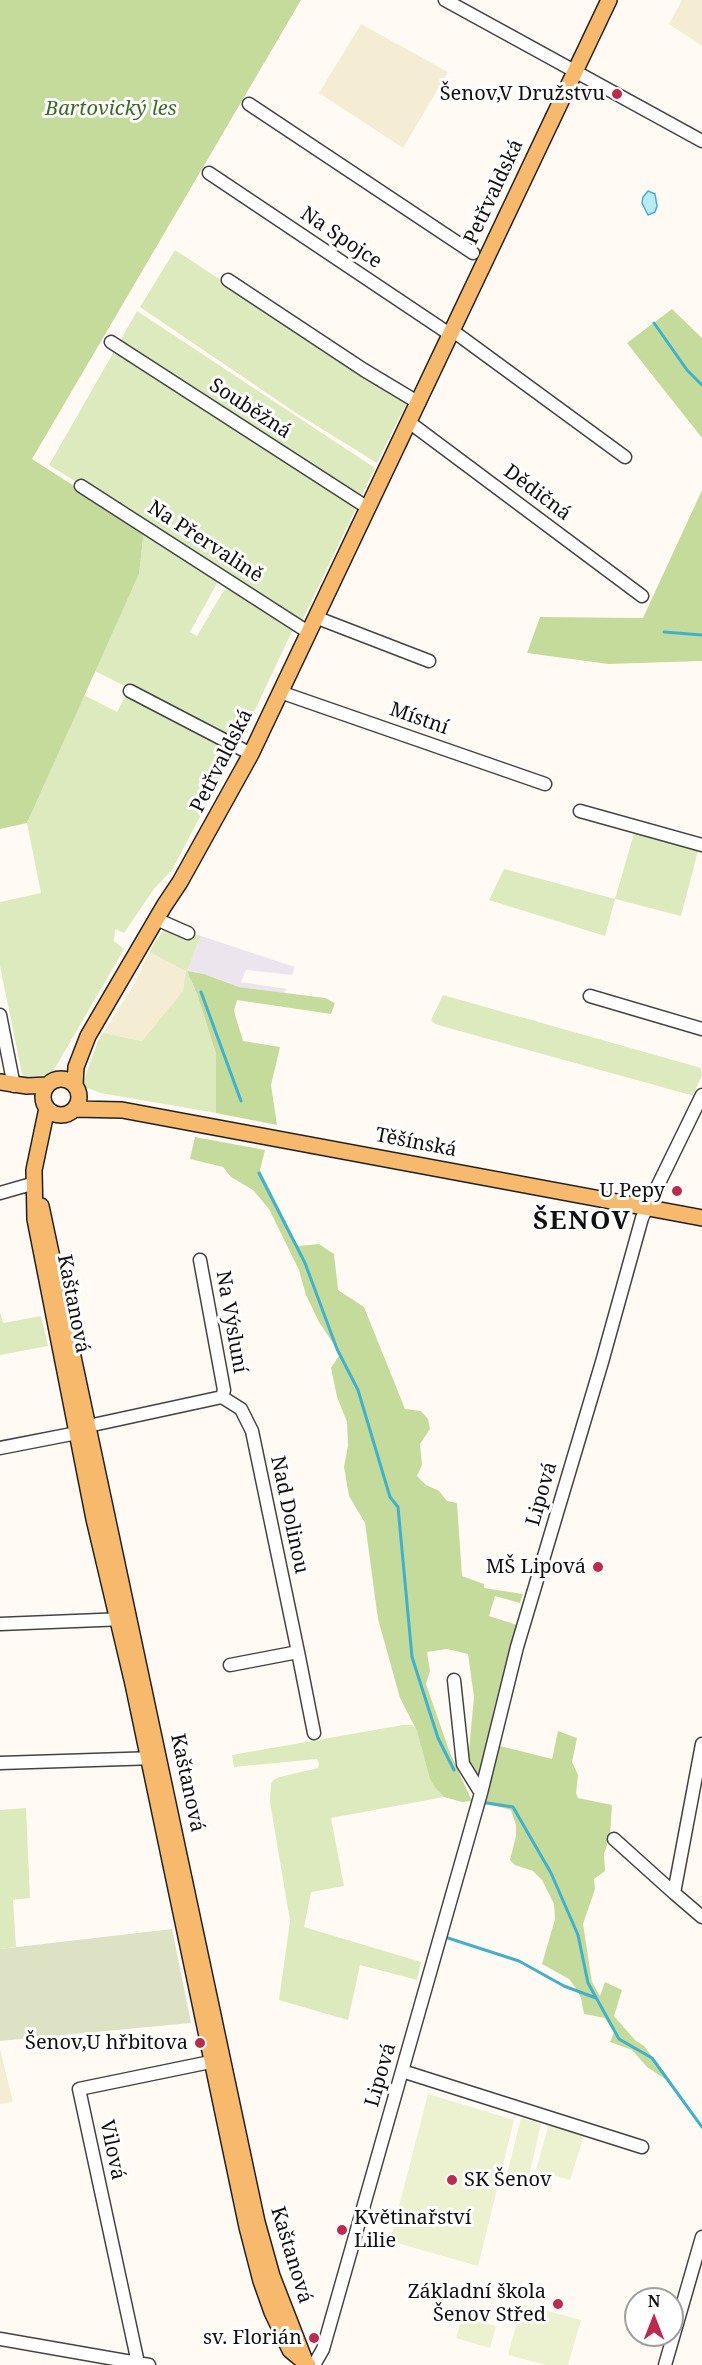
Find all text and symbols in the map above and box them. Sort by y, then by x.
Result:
place label: Šenov,V Družstvu [440,82,605,106]
marker: Šenov,V Družstvu [610,87,624,101]
park label: Bartovický les [45,97,177,121]
street label: Petřvaldská [459,136,529,248]
street label: Na Spojce [296,202,386,274]
street label: Souběžná [205,374,295,444]
street label: Dědičná [499,460,575,526]
street label: Na Přervalině [143,496,267,588]
street label: Místní [386,698,452,740]
street label: Petřvaldská [186,705,258,817]
street label: Těšínská [373,1123,459,1163]
place label: U Pepy [600,1179,665,1203]
marker: U Pepy [670,1184,684,1198]
district label: ŠENOV [533,1206,631,1238]
street label: Kaštanová [52,1253,94,1355]
street label: Na Výsluní [210,1269,252,1375]
street label: Nad Dolinou [265,1454,313,1576]
street label: Lipová [521,1459,563,1529]
place label: MŠ Lipová [486,1555,586,1579]
marker: MŠ Lipová [591,1560,605,1574]
street label: Kaštanová [165,1732,209,1834]
place label: Šenov,U hřbitova [25,2031,188,2055]
marker: Šenov,U hřbitova [193,2036,207,2050]
street label: Lipová [360,2040,402,2110]
street label: Vilová [94,2118,130,2182]
place label: SK Šenov [464,2168,552,2192]
marker: SK Šenov [445,2173,459,2187]
street label: Kaštanová [265,2204,317,2306]
place label: Květinařství Lilie [354,2206,471,2253]
marker: Květinařství Lilie [335,2223,349,2237]
place label: Základní škola Šenov Střed [408,2280,546,2327]
north arrow [624,2287,684,2347]
text: N [648,2290,660,2312]
marker: Základní škola Šenov Střed [551,2297,565,2311]
place label: sv. Florián [203,2326,302,2350]
marker: sv. Florián [307,2331,321,2345]

